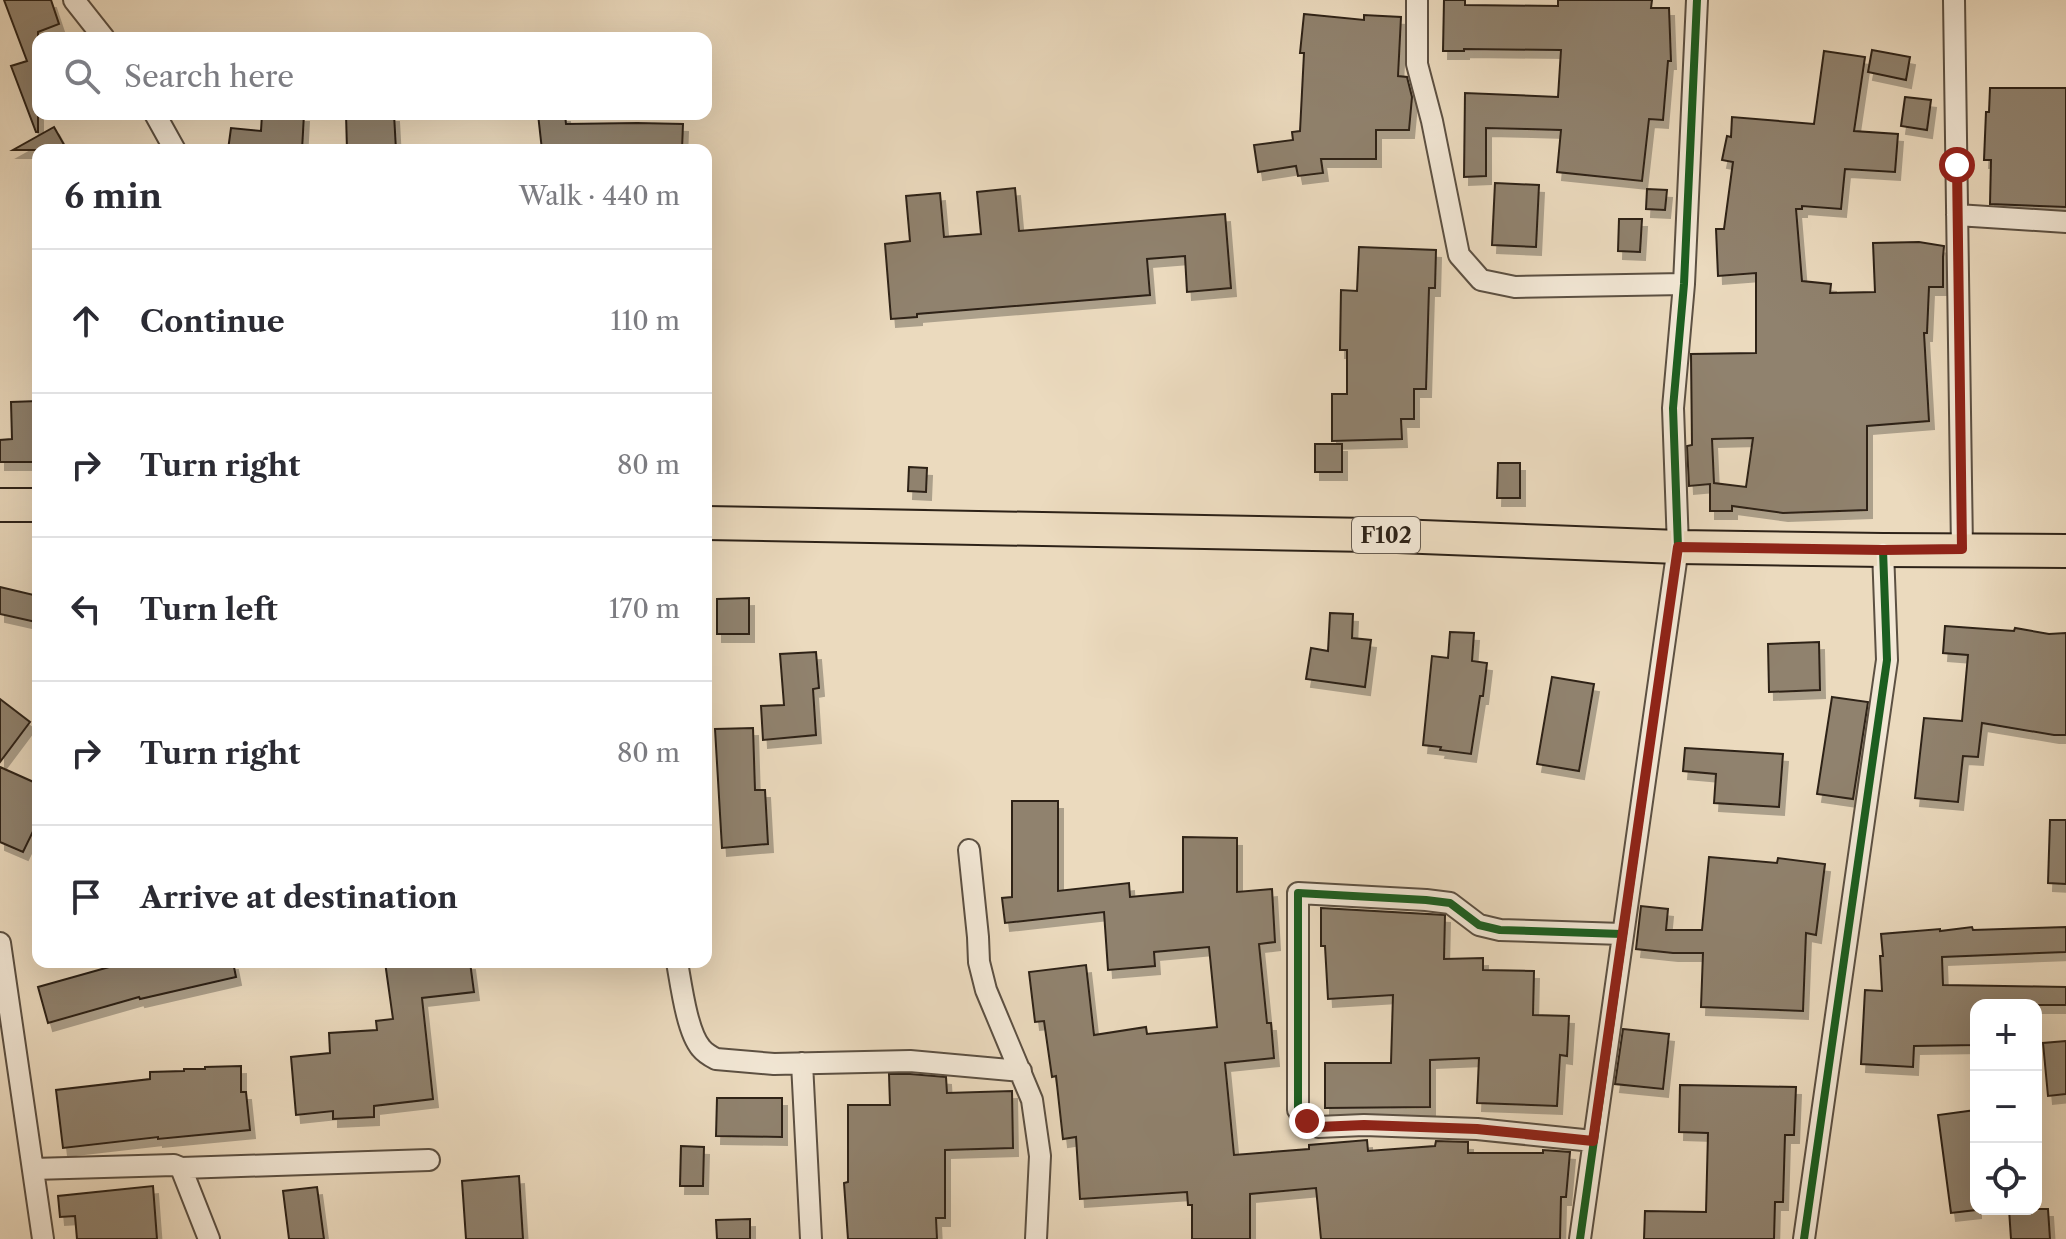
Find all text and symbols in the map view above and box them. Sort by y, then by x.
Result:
search box [32,32,712,120]
icon: search [60,54,104,98]
text: Search here [124,58,294,95]
route start [1939,147,1975,183]
text: 6 min [64,175,162,217]
text: Walk · 440 m [519,180,680,212]
icon: ahead [64,299,108,343]
text: Continue [140,303,285,340]
text: 110 m [611,305,680,337]
icon: right [64,443,108,487]
text: Turn right [140,447,300,484]
text: 80 m [617,449,680,481]
road number: F102 [1352,517,1420,553]
icon: left [64,587,108,631]
text: Turn left [140,591,277,628]
text: 170 m [609,593,680,625]
icon: right [64,731,108,775]
text: Turn right [140,735,300,772]
text: 80 m [617,737,680,769]
icon: arrive [64,875,108,919]
text: Arrive at destination [140,879,458,916]
map controls [1970,999,2042,1215]
button: + [1970,999,2042,1071]
button: − [1970,1071,2042,1143]
route end [1289,1103,1325,1139]
button: locate [1970,1143,2042,1215]

